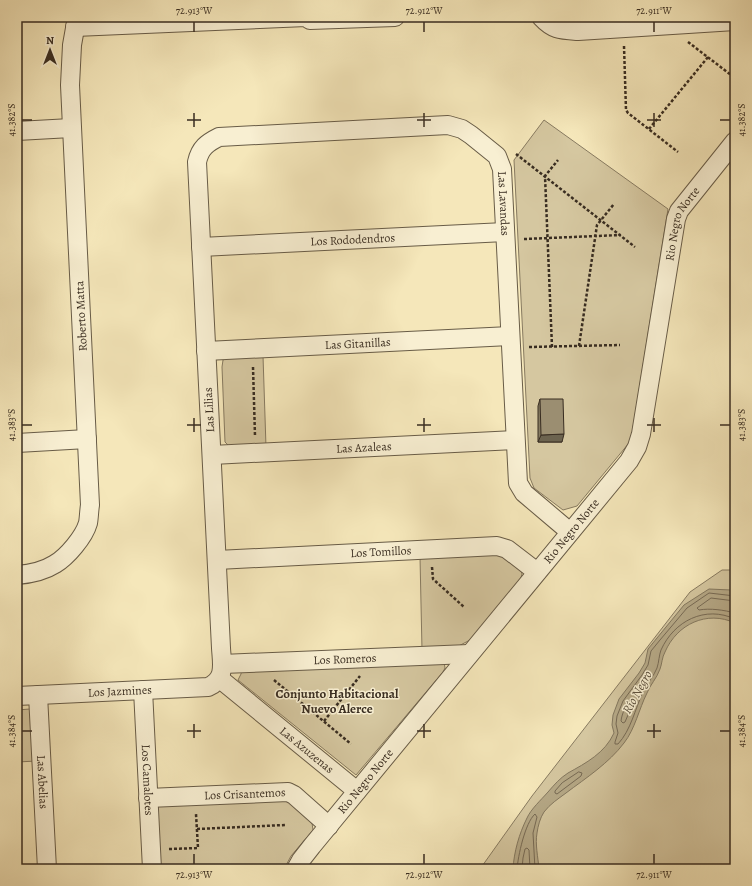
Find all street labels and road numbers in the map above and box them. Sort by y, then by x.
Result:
street label: Las Lavandas [494,171,513,236]
street label: Rio Negro Norte [661,183,703,262]
street label: Los Rododendros [310,229,396,250]
street label: Roberto Matta [71,280,91,352]
street label: Las Gitanillas [325,334,391,353]
street label: Las Lilias [200,387,218,433]
street label: Las Azaleas [336,438,392,457]
street label: Rio Negro Norte [540,495,603,567]
street label: Los Tomillos [350,542,412,561]
street label: Los Romeros [313,650,377,668]
street label: Los Jazmines [87,682,152,701]
street label: Las Azuzenas [276,723,337,777]
street label: Los Camalotes [138,744,157,816]
street label: Rio Negro Norte [334,745,397,817]
street label: Las Abelias [33,755,52,809]
street label: Los Crisantemos [204,784,286,804]

